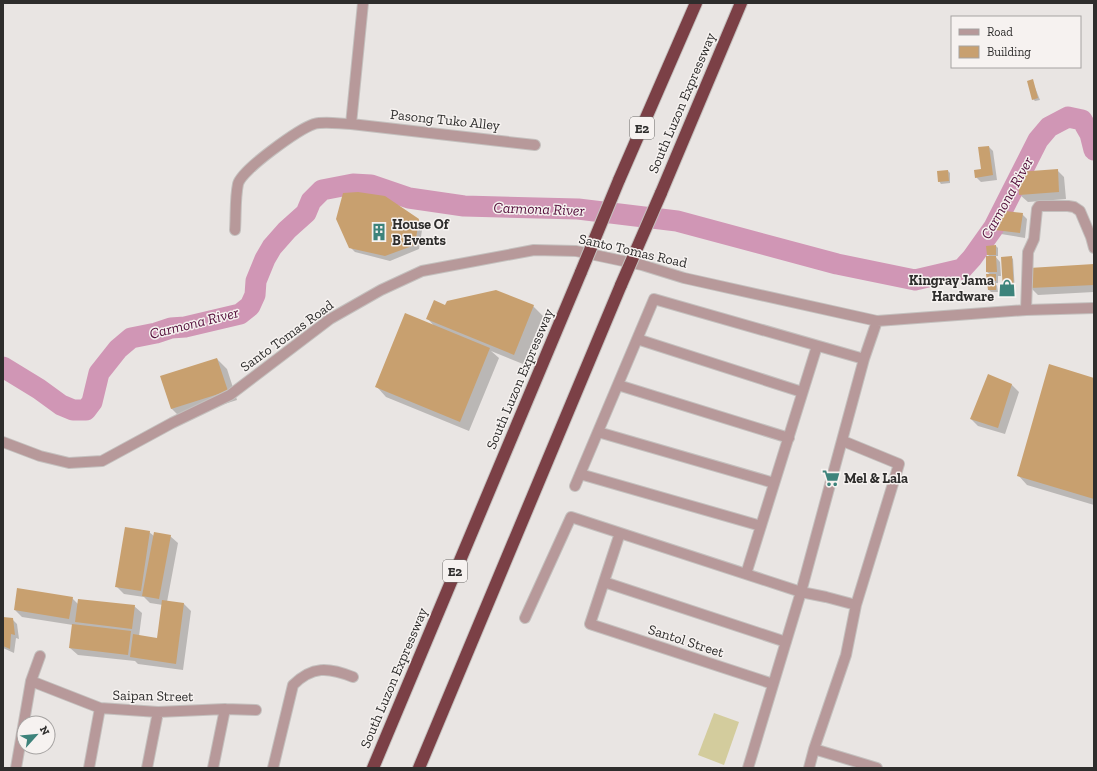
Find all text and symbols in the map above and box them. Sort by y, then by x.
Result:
legend [951,16,1081,68]
text: Road [987,25,1013,39]
street label: South Luzon Expressway [645,29,720,176]
text: Building [987,45,1031,59]
street label: Pasong Tuko Alley [389,106,502,134]
road number: E2 [630,117,654,139]
water label: Carmona River [977,153,1037,242]
water label: Carmona River [493,198,586,220]
place label: House Of B Events [392,216,450,249]
building icon: House Of B Events [369,222,389,242]
street label: Santo Tomas Road [577,230,689,272]
place label: Kingray Jama Hardware [909,272,994,305]
shop icon: Kingray Jama Hardware [997,278,1017,298]
street label: Santo Tomas Road [237,296,337,375]
water label: Carmona River [148,303,241,343]
street label: South Luzon Expressway [483,305,558,452]
supermarket icon: Mel & Lala [821,468,841,488]
place label: Mel & Lala [844,470,908,487]
road number: E2 [443,560,467,582]
street label: South Luzon Expressway [357,604,432,751]
street label: Santol Street [646,621,727,661]
street label: Saipan Street [113,687,194,705]
north arrow [16,715,56,755]
text: N [37,724,52,738]

